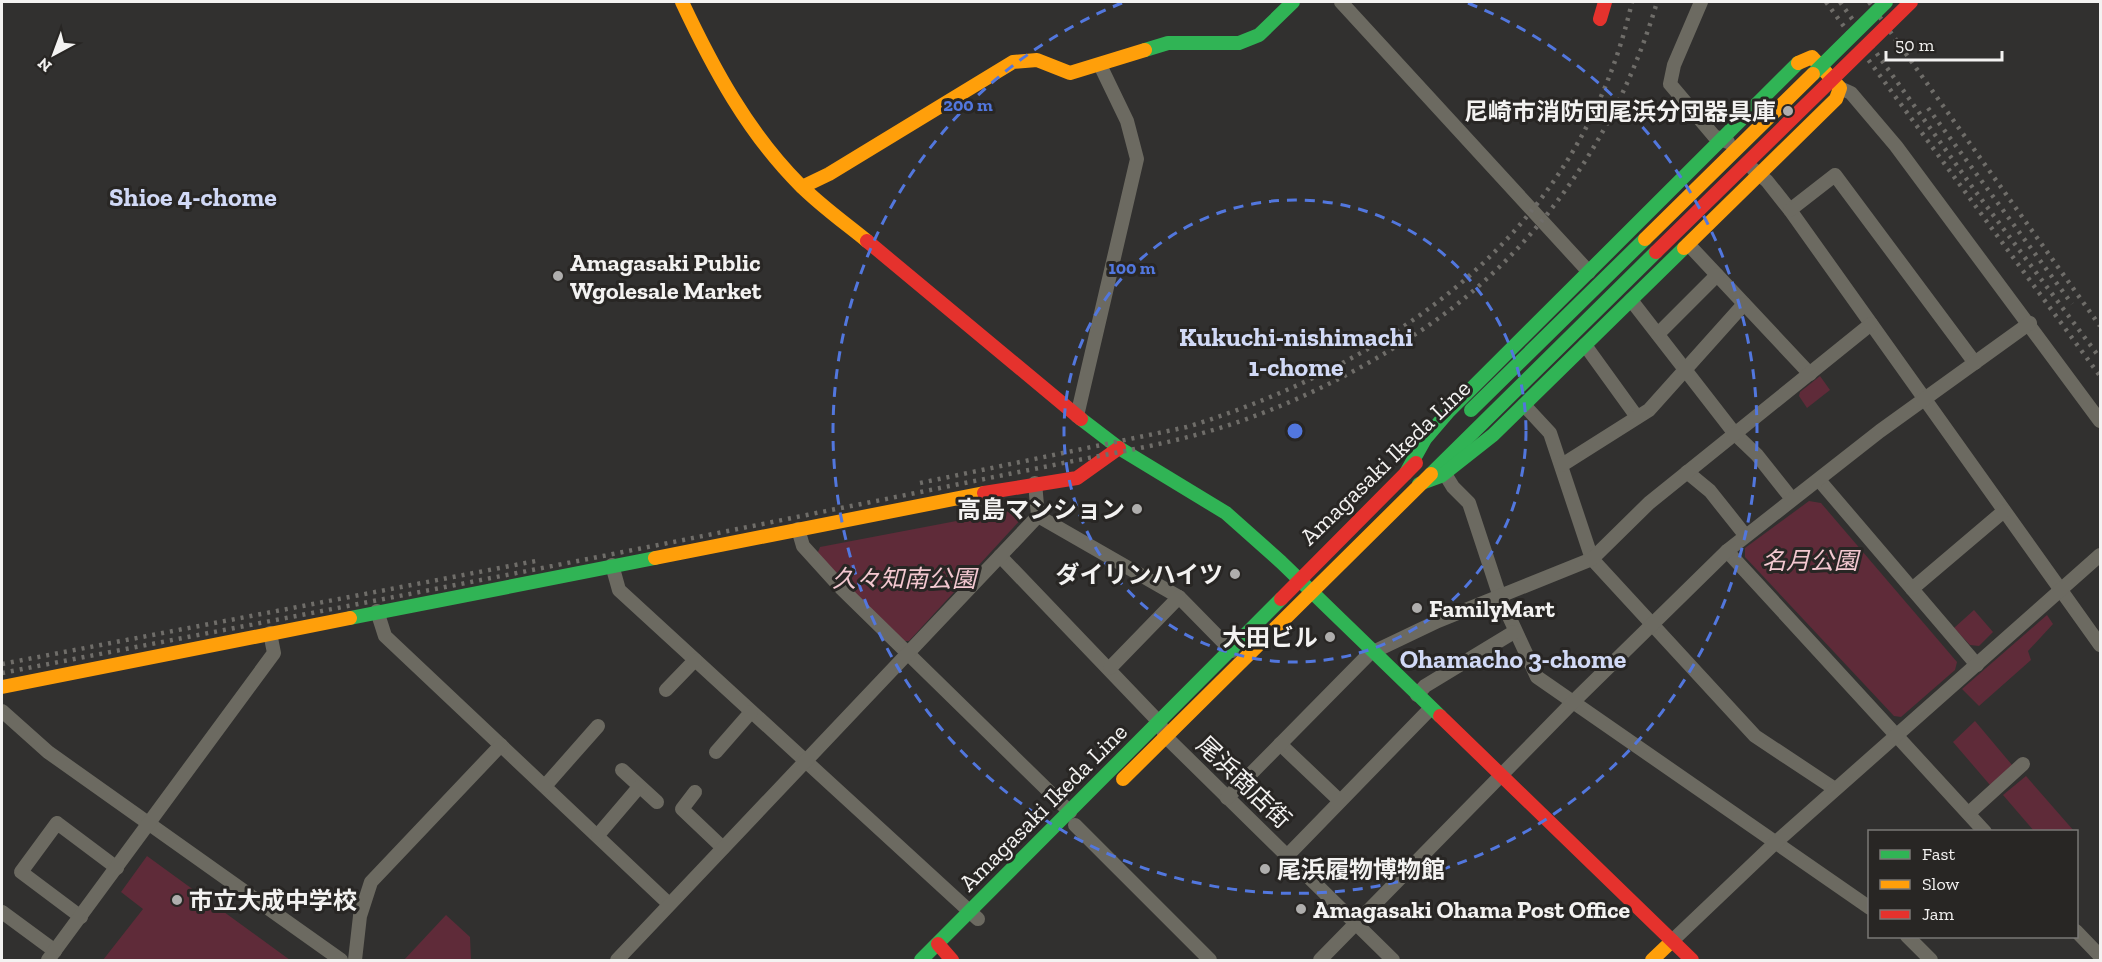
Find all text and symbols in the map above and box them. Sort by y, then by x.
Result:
north arrow [24,24,84,84]
scale bar [1886,24,2002,62]
text: 50 m [1895,34,1935,56]
text: N [34,54,55,76]
text: 200 m [943,94,993,116]
place label: 尼崎市消防団尾浜分団器具庫 [1464,97,1776,126]
marker: 尼崎市消防団尾浜分団器具庫 [1781,104,1795,118]
district label: Shioe 4-chome [109,181,277,213]
place label: Amagasaki Public Wgolesale Market [570,248,762,305]
text: 100 m [1108,257,1156,279]
marker: Amagasaki Public Wgolesale Market [551,269,565,283]
district label: Kukuchi-nishimachi 1-chome [1179,321,1413,383]
street label: Amagasaki Ikeda Line [1294,373,1476,551]
centre of rings [1285,421,1305,441]
place label: 高島マンション [957,495,1125,524]
marker: 高島マンション [1130,502,1144,516]
park label: 名月公園 [1762,546,1861,575]
place label: ダイリンハイツ [1055,560,1223,589]
park label: 久々知南公園 [832,564,979,593]
marker: ダイリンハイツ [1228,567,1242,581]
place label: FamilyMart [1429,594,1555,623]
marker: FamilyMart [1410,601,1424,615]
place label: 大田ビル [1222,623,1318,652]
marker: 大田ビル [1323,630,1337,644]
district label: Ohamacho 3-chome [1400,643,1627,675]
street label: Amagasaki Ikeda Line [953,717,1133,897]
street label: 尾浜商店街 [1191,730,1297,834]
legend [1868,830,2078,938]
text: Fast [1922,843,1955,865]
place label: 尾浜履物博物館 [1277,855,1445,884]
marker: 尾浜履物博物館 [1258,862,1272,876]
text: Slow [1922,873,1959,895]
place label: 市立大成中学校 [189,886,357,915]
marker: 市立大成中学校 [170,893,184,907]
place label: Amagasaki Ohama Post Office [1313,895,1631,924]
marker: Amagasaki Ohama Post Office [1294,902,1308,916]
text: Jam [1922,903,1954,925]

